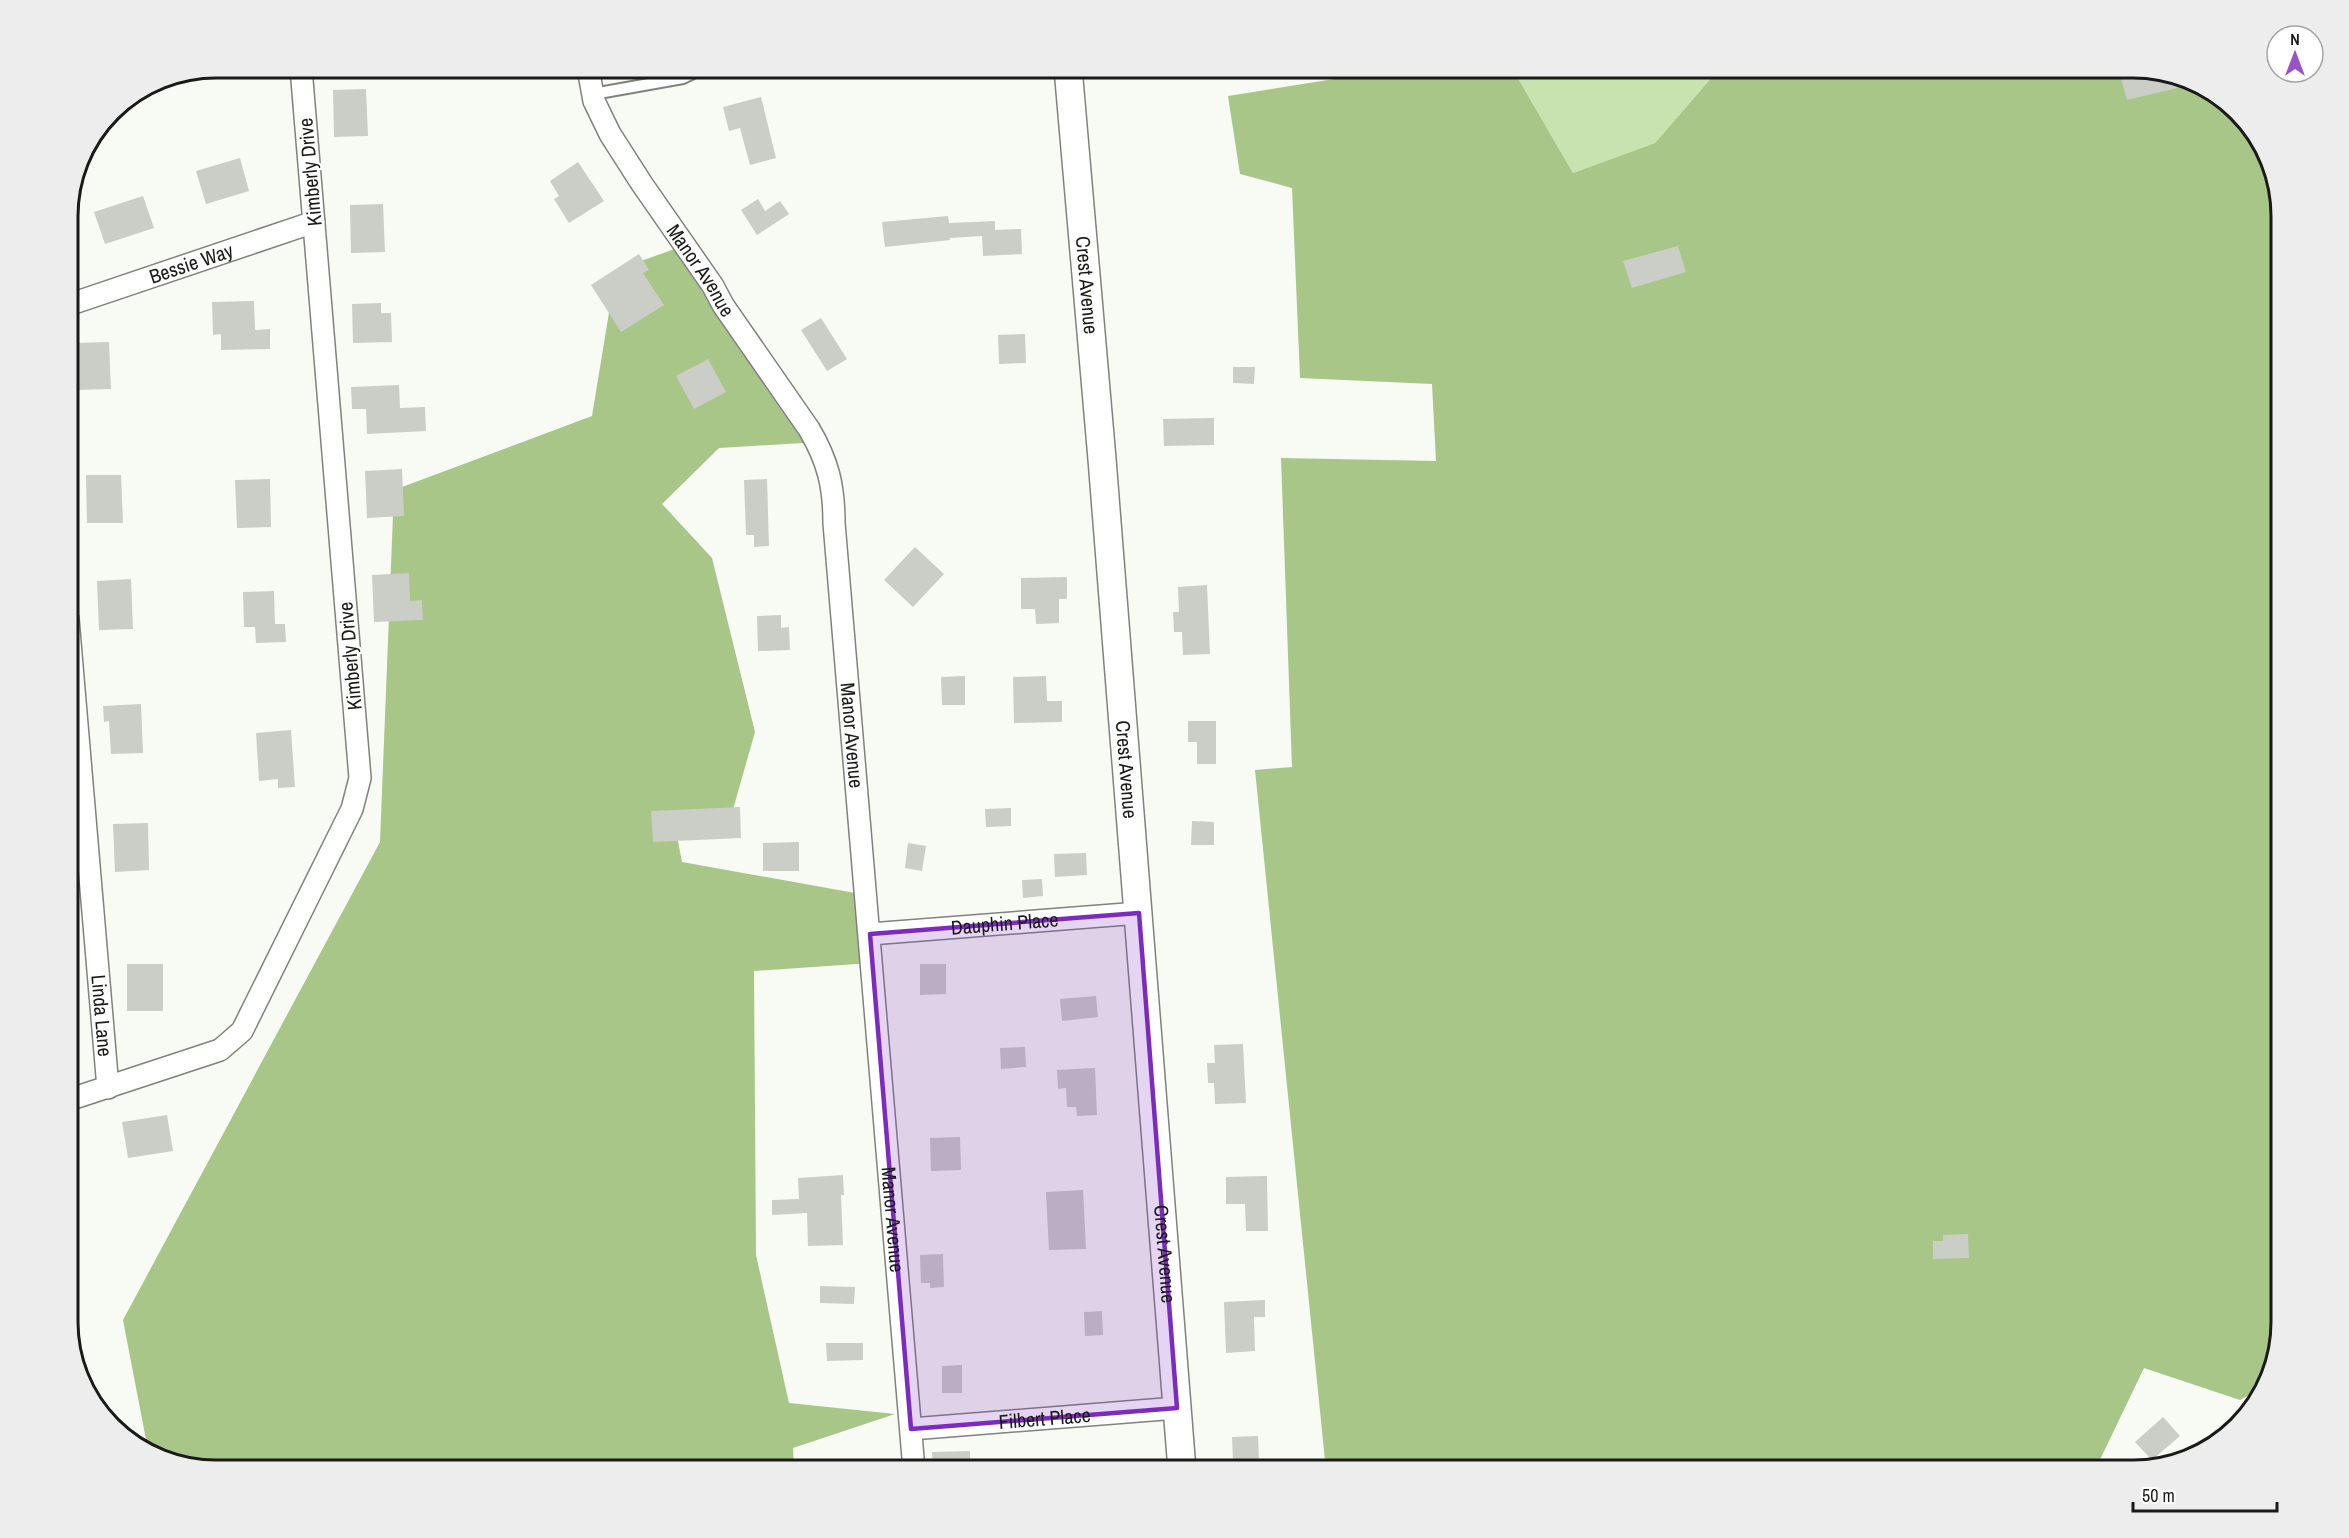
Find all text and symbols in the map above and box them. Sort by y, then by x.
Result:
north arrow [2265,24,2325,84]
text: N [2290,28,2300,50]
street label: Kimberly Drive [291,117,328,227]
street label: Manor Avenue [661,218,741,322]
street label: Crest Avenue [1070,235,1105,335]
street label: Bessie Way [146,236,237,290]
street label: Kimberly Drive [331,601,368,711]
street label: Manor Avenue [835,682,870,789]
street label: Crest Avenue [1110,719,1144,820]
street label: Dauphin Place [950,905,1059,941]
street label: Linda Lane [85,973,119,1058]
street label: Manor Avenue [875,1166,911,1273]
street label: Crest Avenue [1148,1204,1183,1304]
street label: Filbert Place [998,1401,1092,1435]
scale bar [2133,1475,2277,1513]
text: 50 m [2142,1483,2175,1508]

